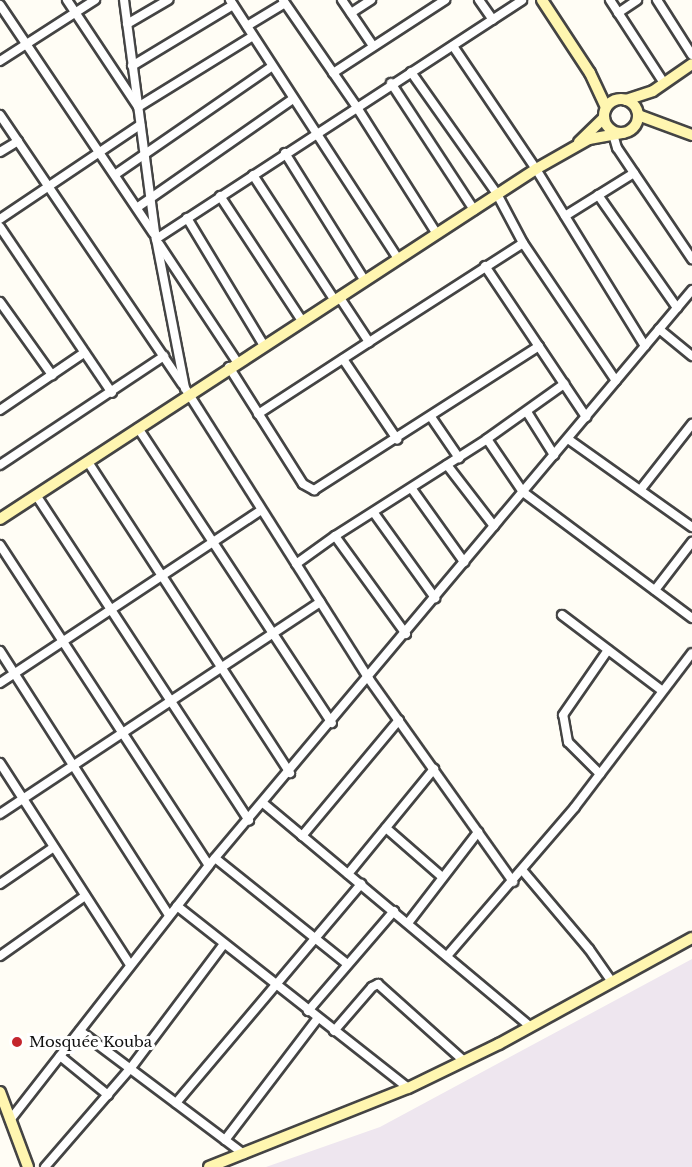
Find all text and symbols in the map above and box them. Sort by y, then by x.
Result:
place label: Mosquée Kouba [29,1033,152,1051]
marker: Mosquée Kouba [10,1035,24,1049]

